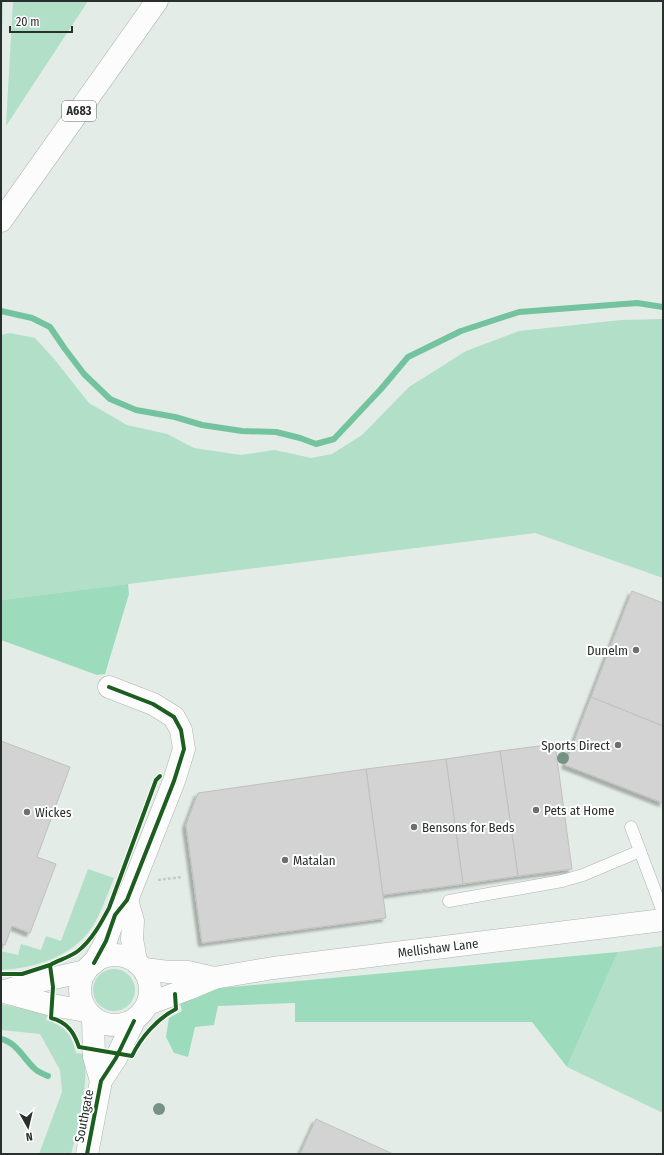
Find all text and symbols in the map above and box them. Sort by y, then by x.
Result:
scale bar [10,8,72,34]
text: 20 m [16,15,40,29]
road number: A683 [62,101,96,121]
place label: Dunelm [587,643,628,658]
marker: Dunelm [631,645,641,655]
place label: Sports Direct [541,738,611,753]
marker: Sports Direct [613,740,623,750]
place label: Pets at Home [544,803,615,818]
place label: Wickes [35,805,72,820]
marker: Pets at Home [531,805,541,815]
marker: Wickes [22,807,32,817]
place label: Bensons for Beds [422,820,515,835]
marker: Bensons for Beds [409,822,419,832]
place label: Matalan [293,853,336,868]
marker: Matalan [280,855,290,865]
street label: Mellishaw Lane [397,936,479,960]
street label: Southgate [71,1088,97,1144]
north arrow [8,1107,48,1147]
text: N [25,1130,33,1143]

